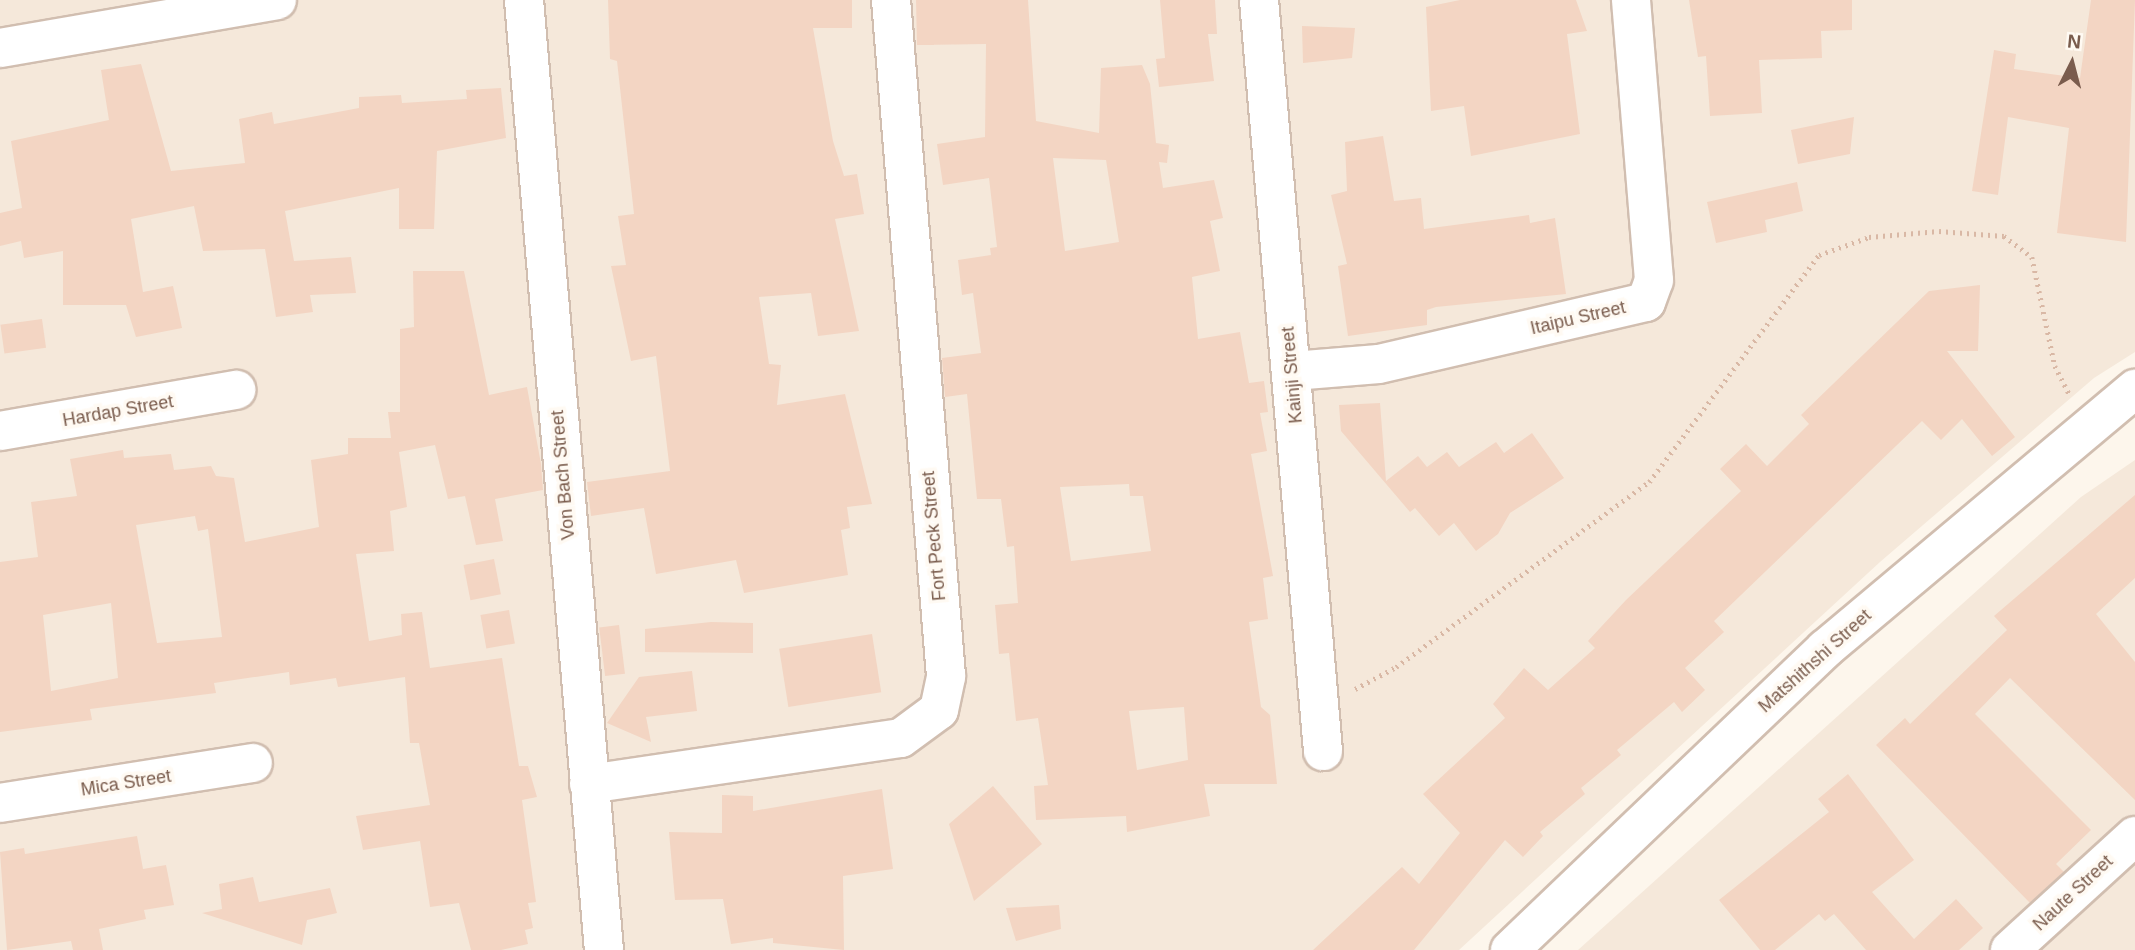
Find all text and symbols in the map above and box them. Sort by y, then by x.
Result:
north arrow [2037,28,2107,98]
text: N [2066,30,2082,53]
street label: Itaipu Street [1528,297,1628,339]
street label: Kainji Street [1277,326,1307,424]
street label: Hardap Street [61,391,175,431]
street label: Von Bach Street [547,409,579,541]
street label: Fort Peck Street [918,470,950,602]
street label: Matshithshi Street [1754,605,1876,717]
street label: Mica Street [79,765,173,801]
street label: Naute Street [2029,851,2117,935]

